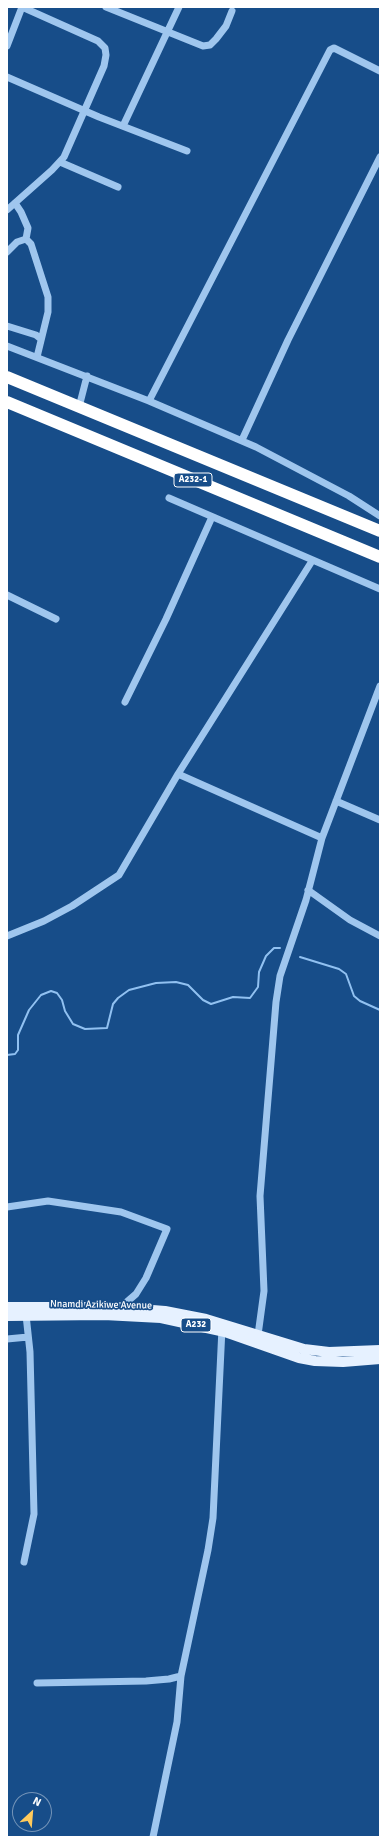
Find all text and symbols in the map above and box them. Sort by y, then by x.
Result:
road number: A232-1 [174,473,212,487]
street label: Nnamdi Azikiwe Avenue [50,1298,152,1312]
road number: A232 [181,1318,211,1332]
north arrow [12,1792,52,1832]
text: N [31,1794,43,1809]

